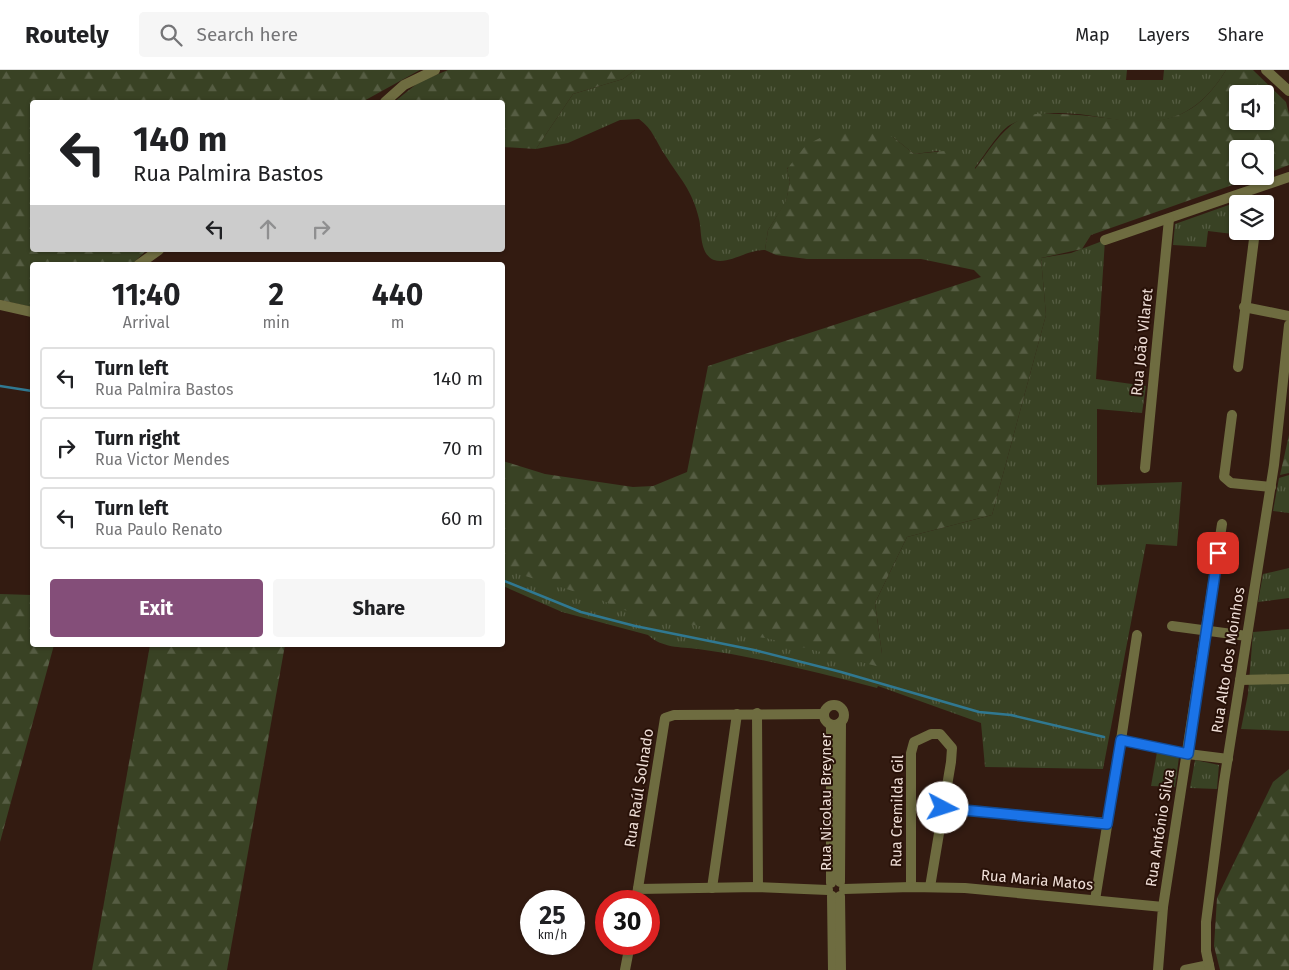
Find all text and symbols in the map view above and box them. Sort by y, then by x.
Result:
search box [139,12,489,57]
text: Routely [25,21,109,49]
icon: search [157,21,185,49]
text: Search here [197,23,298,46]
text: Map [1075,24,1110,46]
text: Layers [1138,24,1190,46]
text: Share [1218,24,1264,46]
map controls [1229,85,1274,240]
button: sound [1229,85,1274,130]
text: 140 m [133,118,227,160]
icon: left [50,120,115,185]
button: search [1229,140,1274,185]
text: Rua Palmira Bastos [133,160,323,187]
button: layers [1229,195,1274,240]
icon: left [201,215,229,243]
icon: ahead [254,215,282,243]
icon: right [307,215,335,243]
text: 11:40 [112,277,181,313]
text: 2 [268,277,284,313]
text: 440 [372,277,423,313]
street label: Rua João Vilaret [1127,287,1157,397]
text: Arrival [123,313,170,332]
text: min [262,313,290,332]
text: m [391,313,404,332]
text: Turn left [95,357,169,380]
icon: left [52,364,80,392]
text: 140 m [433,367,483,390]
text: Rua Palmira Bastos [95,380,233,399]
text: Turn right [95,427,180,450]
icon: right [52,434,80,462]
text: 70 m [443,437,483,460]
text: Rua Victor Mendes [95,450,230,469]
text: Turn left [95,497,169,520]
icon: left [52,504,80,532]
text: 60 m [441,507,483,530]
text: Rua Paulo Renato [95,520,223,539]
pin [1197,532,1239,574]
icon: arrive [1204,539,1232,567]
button: Exit [50,579,263,637]
button: Share [273,579,485,637]
street label: Rua Alto dos Moinhos [1208,586,1248,734]
street label: Rua Raúl Solnado [621,727,657,849]
street label: Rua Nicolau Breyner [817,733,835,871]
street label: Rua Cremilda Gil [887,754,907,867]
street label: Rua António Silva [1142,768,1178,888]
position arrow [916,781,968,833]
street label: Rua Maria Matos [980,866,1094,894]
speed limit sign: 30 [595,890,660,955]
text: 25 [539,901,566,931]
text: km/h [538,928,567,942]

